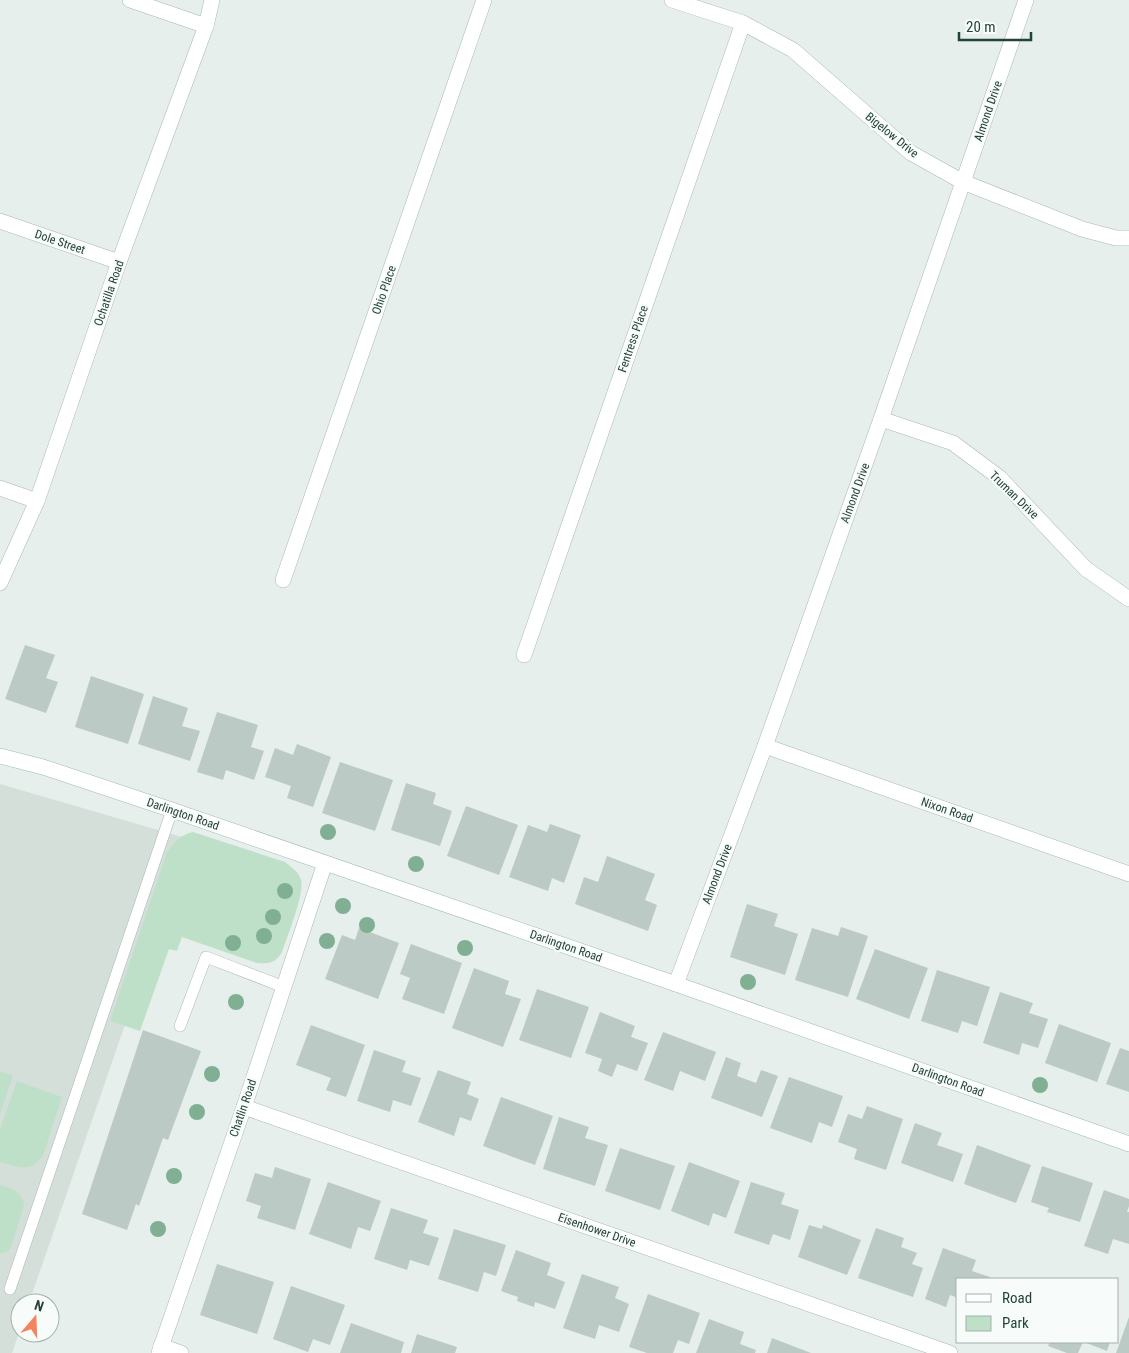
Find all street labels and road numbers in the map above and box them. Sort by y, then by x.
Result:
street label: Almond Drive [971,78,1005,143]
street label: Bigelow Drive [863,109,922,161]
street label: Dole Street [33,227,87,257]
street label: Ochatilla Road [91,258,127,328]
street label: Ohio Place [369,263,399,316]
street label: Fentress Place [615,303,651,374]
street label: Almond Drive [838,461,873,525]
street label: Truman Drive [987,468,1042,522]
street label: Darlington Road [145,795,221,833]
street label: Nixon Road [919,795,975,825]
street label: Almond Drive [699,842,735,906]
street label: Darlington Road [528,927,604,965]
street label: Darlington Road [910,1060,986,1100]
street label: Chatlin Road [227,1077,259,1139]
street label: Eisenhower Drive [556,1210,638,1250]

